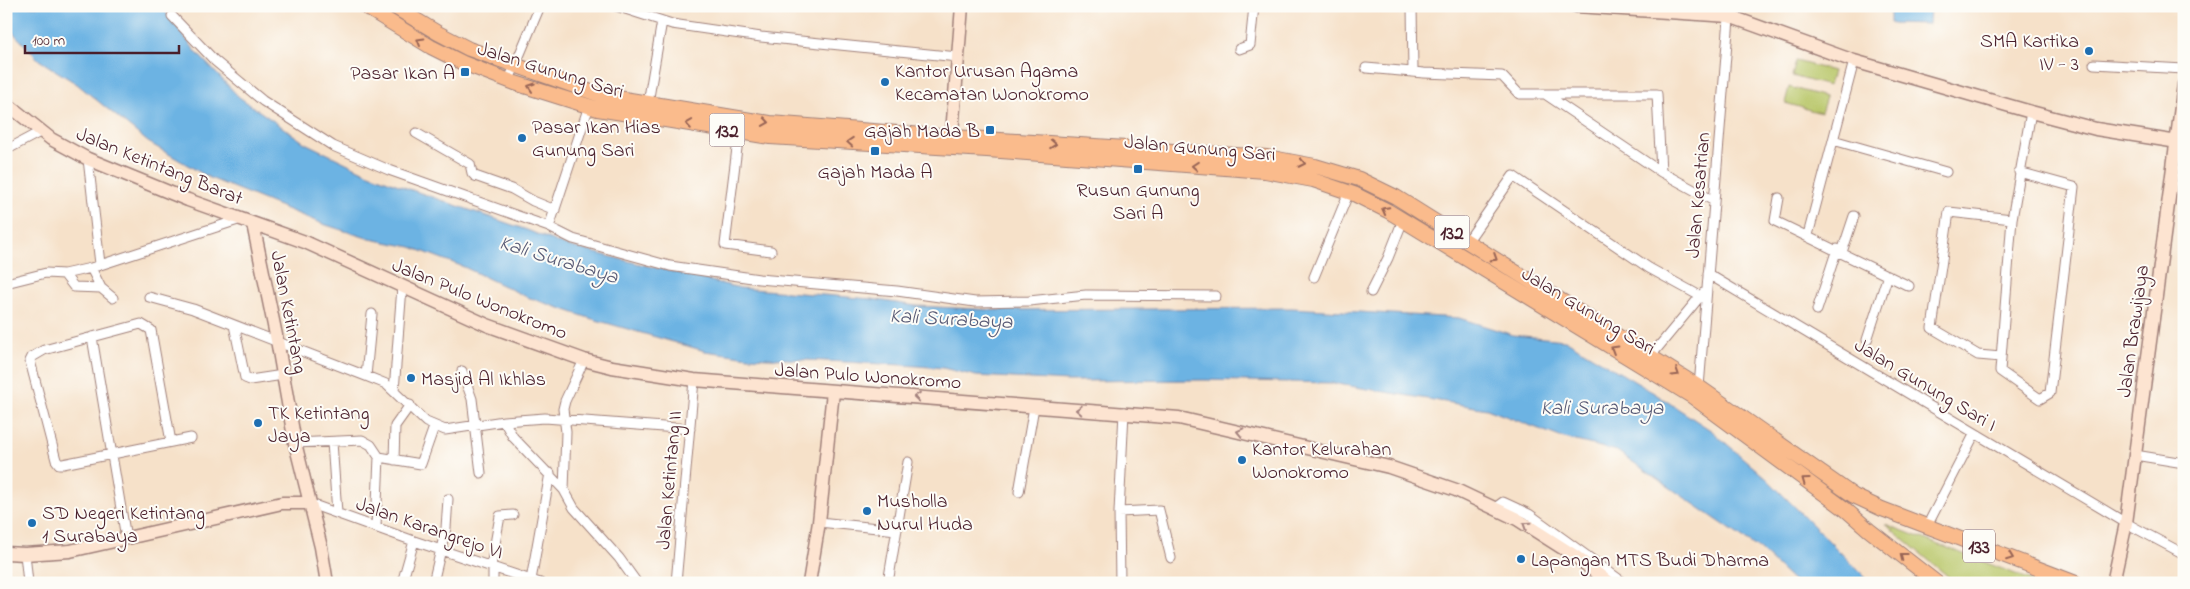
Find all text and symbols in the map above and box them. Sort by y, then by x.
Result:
scale bar [25,22,179,54]
place label: SMA Kartika IV - 3 [1980,28,2079,80]
text: 100 m [32,30,65,52]
street label: Jalan Gunung Sari [473,35,627,108]
one-way arrow [417,37,426,47]
marker: SMA Kartika IV - 3 [2083,45,2095,57]
place label: Kantor Urusan Agama Kecamatan Wonokromo [895,58,1089,110]
place label: Pasar Ikan A [350,60,455,89]
marker: Pasar Ikan A [459,66,471,78]
marker: Kantor Urusan Agama Kecamatan Wonokromo [879,76,891,88]
one-way arrow [527,83,535,93]
place label: Pasar Ikan Hias Gunung Sari [532,114,661,167]
road number: 132 [710,114,744,146]
one-way arrow [763,116,771,127]
place label: Gajah Mada B [864,118,980,147]
one-way arrow [684,119,693,129]
street label: Jalan Ketintang Barat [71,121,247,215]
marker: Gajah Mada B [984,124,996,136]
street label: Jalan Gunung Sari [1123,128,1277,172]
street label: Jalan Kesatrian [1680,131,1719,259]
marker: Pasar Ikan Hias Gunung Sari [516,132,528,144]
one-way arrow [846,136,854,147]
one-way arrow [1050,138,1058,149]
marker: Gajah Mada A [869,145,881,157]
one-way arrow [1298,158,1307,168]
place label: Gajah Mada A [818,159,932,188]
one-way arrow [1190,160,1198,171]
marker: Rusun Gunung Sari A [1132,163,1144,175]
place label: Rusun Gunung Sari A [1077,177,1199,229]
one-way arrow [1381,206,1390,216]
road number: 132 [1434,216,1470,248]
water label: Kali Surabaya [495,229,622,293]
street label: Jalan Ketintang [260,248,314,377]
street label: Jalan Pulo Wonokromo [387,252,571,349]
one-way arrow [1488,252,1497,262]
street label: Jalan Gunung Sari [1515,261,1660,365]
street label: Jalan Brawijaya [2111,263,2158,399]
water label: Kali Surabaya [889,302,1014,338]
street label: Jalan Gunung Sari I [1847,332,2002,441]
one-way arrow [1610,345,1619,355]
street label: Jalan Pulo Wonokromo [774,357,962,398]
place label: Masjid Al Ikhlas [421,366,546,395]
one-way arrow [1670,366,1679,376]
marker: Masjid Al Ikhlas [405,372,417,384]
one-way arrow [913,391,921,402]
water label: Kali Surabaya [1541,394,1664,424]
place label: TK Ketintang Jaya [268,400,369,452]
one-way arrow [1075,404,1083,415]
street label: Jalan Ketintang II [650,410,692,551]
marker: TK Ketintang Jaya [252,417,264,429]
one-way arrow [1235,427,1244,438]
place label: Kantor Kelurahan Wonokromo [1252,436,1391,488]
marker: Kantor Kelurahan Wonokromo [1236,454,1248,466]
one-way arrow [1801,477,1811,486]
place label: Musholla Nurul Huda [877,488,973,540]
street label: Jalan Karangrejo VI [351,490,507,569]
place label: SD Negeri Ketintang 1 Surabaya [42,500,205,552]
marker: Musholla Nurul Huda [861,505,873,517]
marker: SD Negeri Ketintang 1 Surabaya [26,517,38,529]
one-way arrow [1522,521,1531,531]
road number: 133 [1963,530,1995,562]
place label: Lapangan MTS Budi Dharma [1531,547,1769,577]
one-way arrow [2005,551,2013,561]
marker: Lapangan MTS Budi Dharma [1515,553,1527,565]
one-way arrow [1900,554,1909,562]

